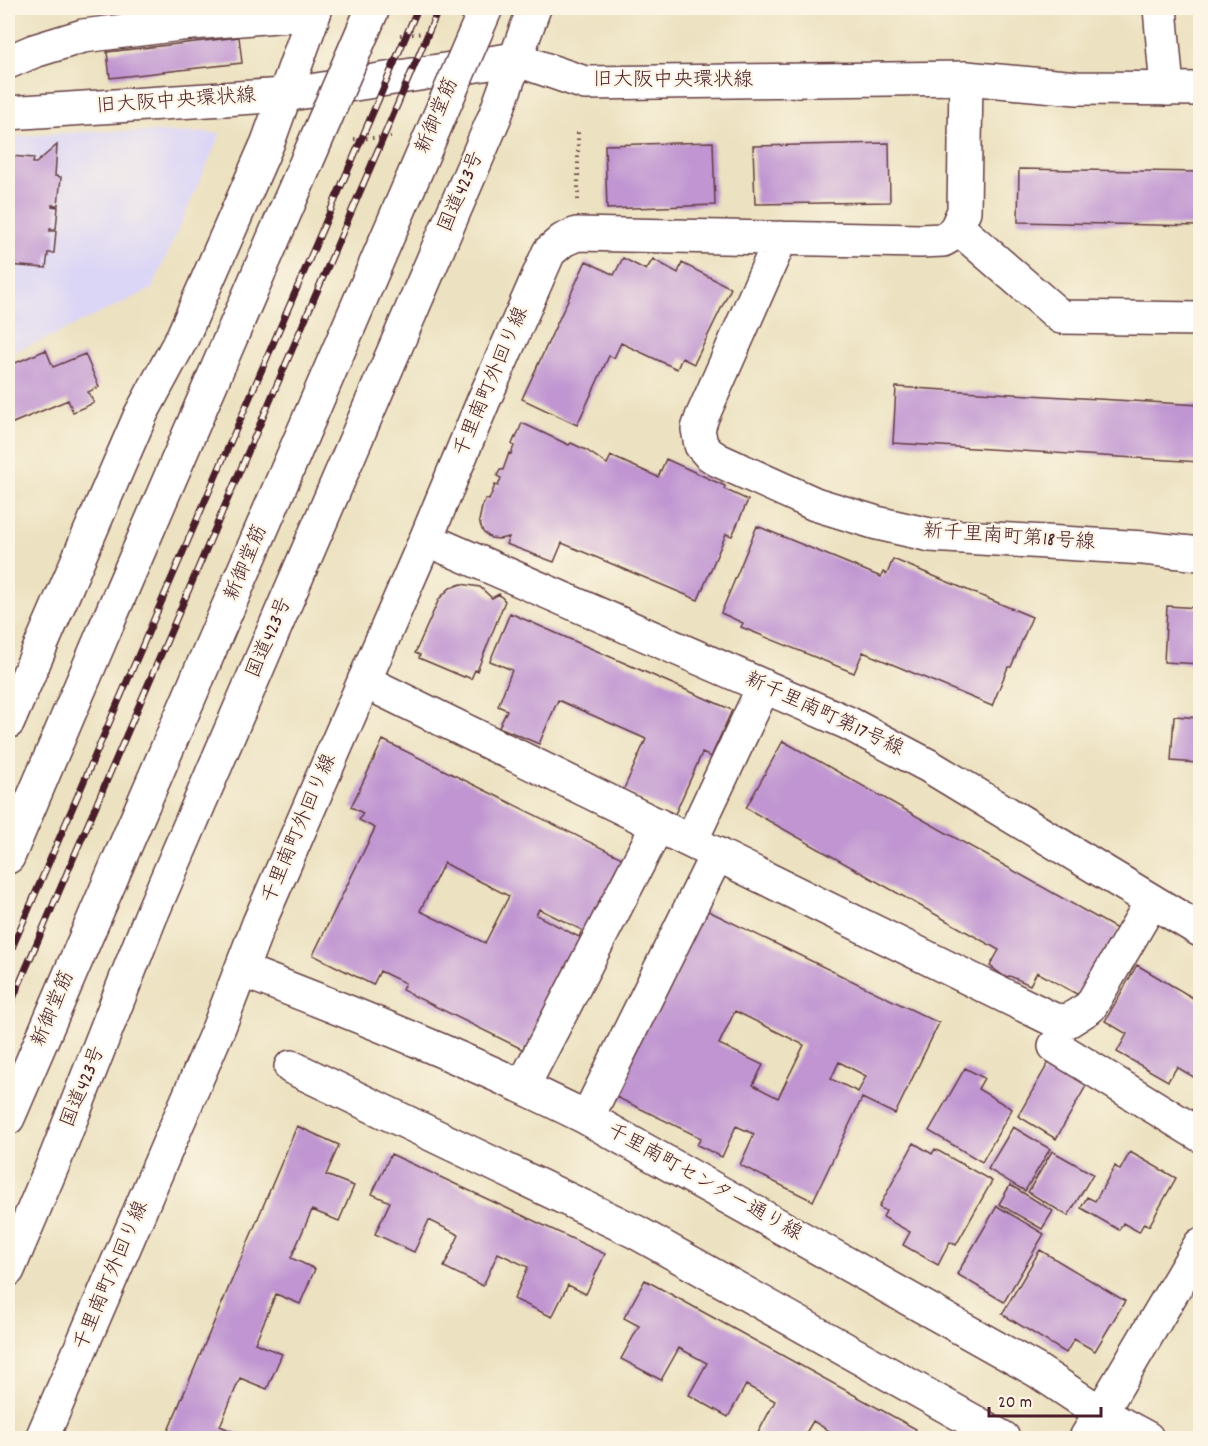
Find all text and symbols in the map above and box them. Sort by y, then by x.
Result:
street label: 旧大阪中央環状線 [593,67,753,95]
street label: 新御堂筋 [409,74,467,158]
street label: 旧大阪中央環状線 [95,82,257,122]
street label: 国道423号 [432,147,492,237]
street label: 千里南町外回り線 [448,303,536,461]
street label: 新千里南町第18号線 [922,518,1096,558]
street label: 新御堂筋 [218,521,276,605]
street label: 国道423号 [240,593,300,683]
street label: 新千里南町第17号線 [740,666,908,764]
street label: 千里南町外回り線 [256,750,344,908]
street label: 新御堂筋 [25,967,83,1051]
street label: 国道423号 [55,1042,113,1132]
street label: 千里南町センター通り線 [601,1118,807,1248]
street label: 千里南町外回り線 [68,1197,156,1355]
scale bar [989,1380,1102,1418]
text: 20 m [998,1391,1032,1416]

